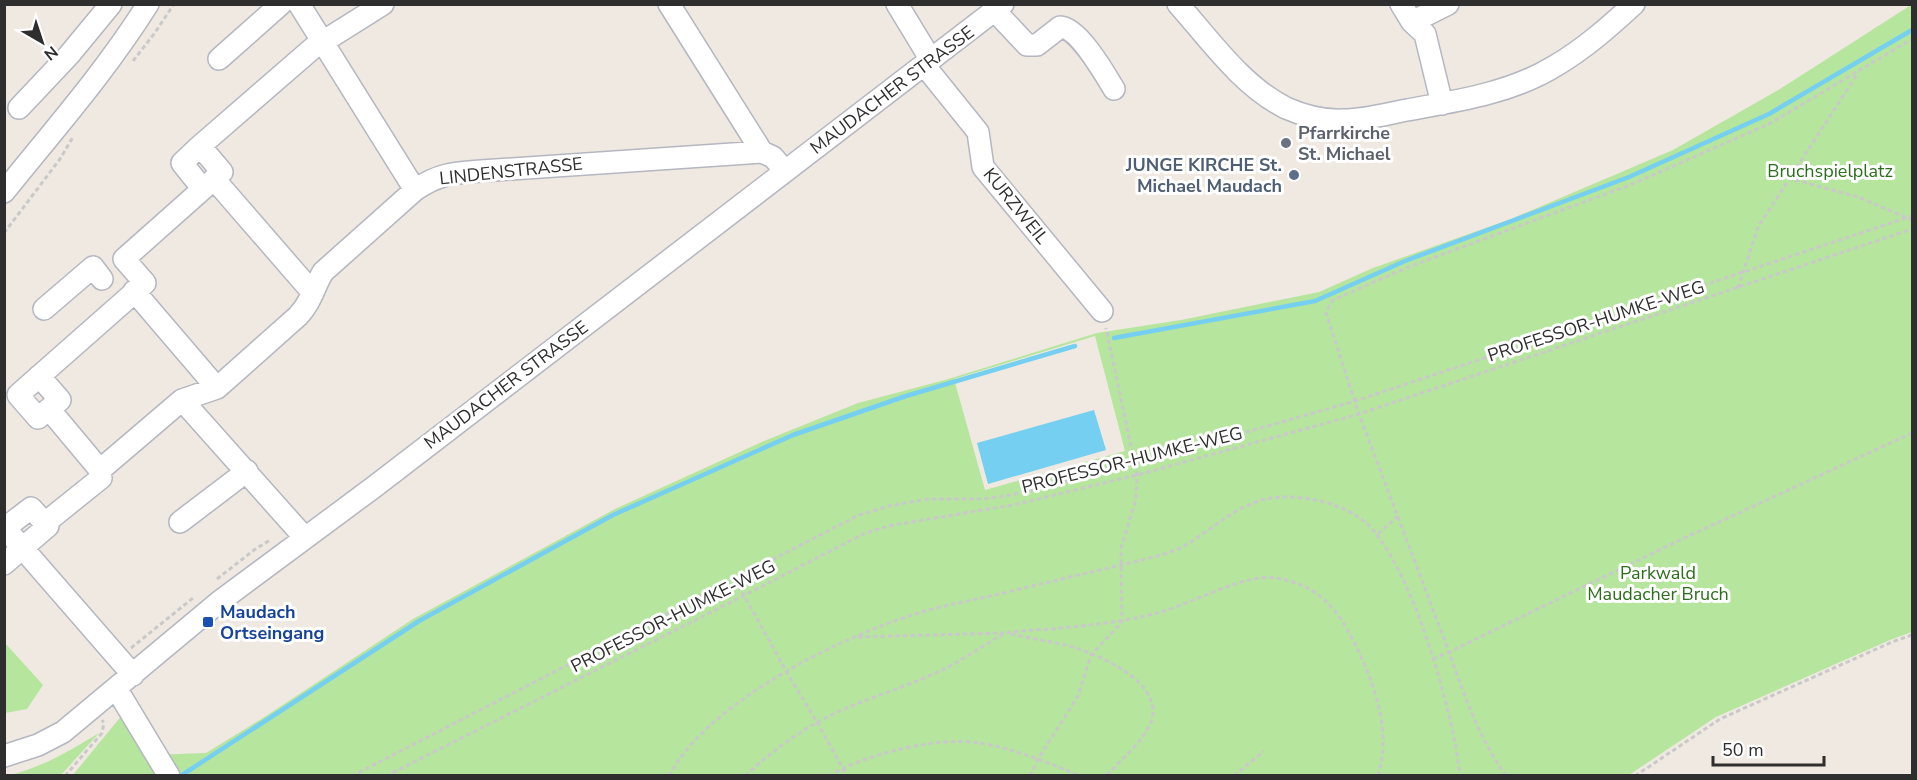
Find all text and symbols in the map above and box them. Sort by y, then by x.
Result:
north arrow [12,12,72,72]
street label: MAUDACHER STRASSE [805,20,979,160]
text: N [39,41,62,65]
place label: Pfarrkirche St. Michael [1298,121,1391,166]
marker: Pfarrkirche St. Michael [1279,136,1293,150]
street label: LINDENSTRASSE [438,152,584,190]
place label: JUNGE KIRCHE St. Michael Maudach [1125,153,1282,198]
park label: Bruchspielplatz [1767,159,1893,183]
street label: KURZWEIL [978,163,1054,249]
marker: JUNGE KIRCHE St. Michael Maudach [1287,168,1301,182]
street label: PROFESSOR-HUMKE-WEG [1484,275,1708,367]
street label: MAUDACHER STRASSE [419,315,593,455]
street label: PROFESSOR-HUMKE-WEG [1019,421,1245,499]
street label: PROFESSOR-HUMKE-WEG [567,554,779,678]
park label: Parkwald Maudacher Bruch [1587,561,1729,606]
place label: Maudach Ortseingang [220,600,324,645]
marker: Maudach Ortseingang [201,615,215,629]
scale bar [1713,729,1824,767]
text: 50 m [1722,738,1764,762]

